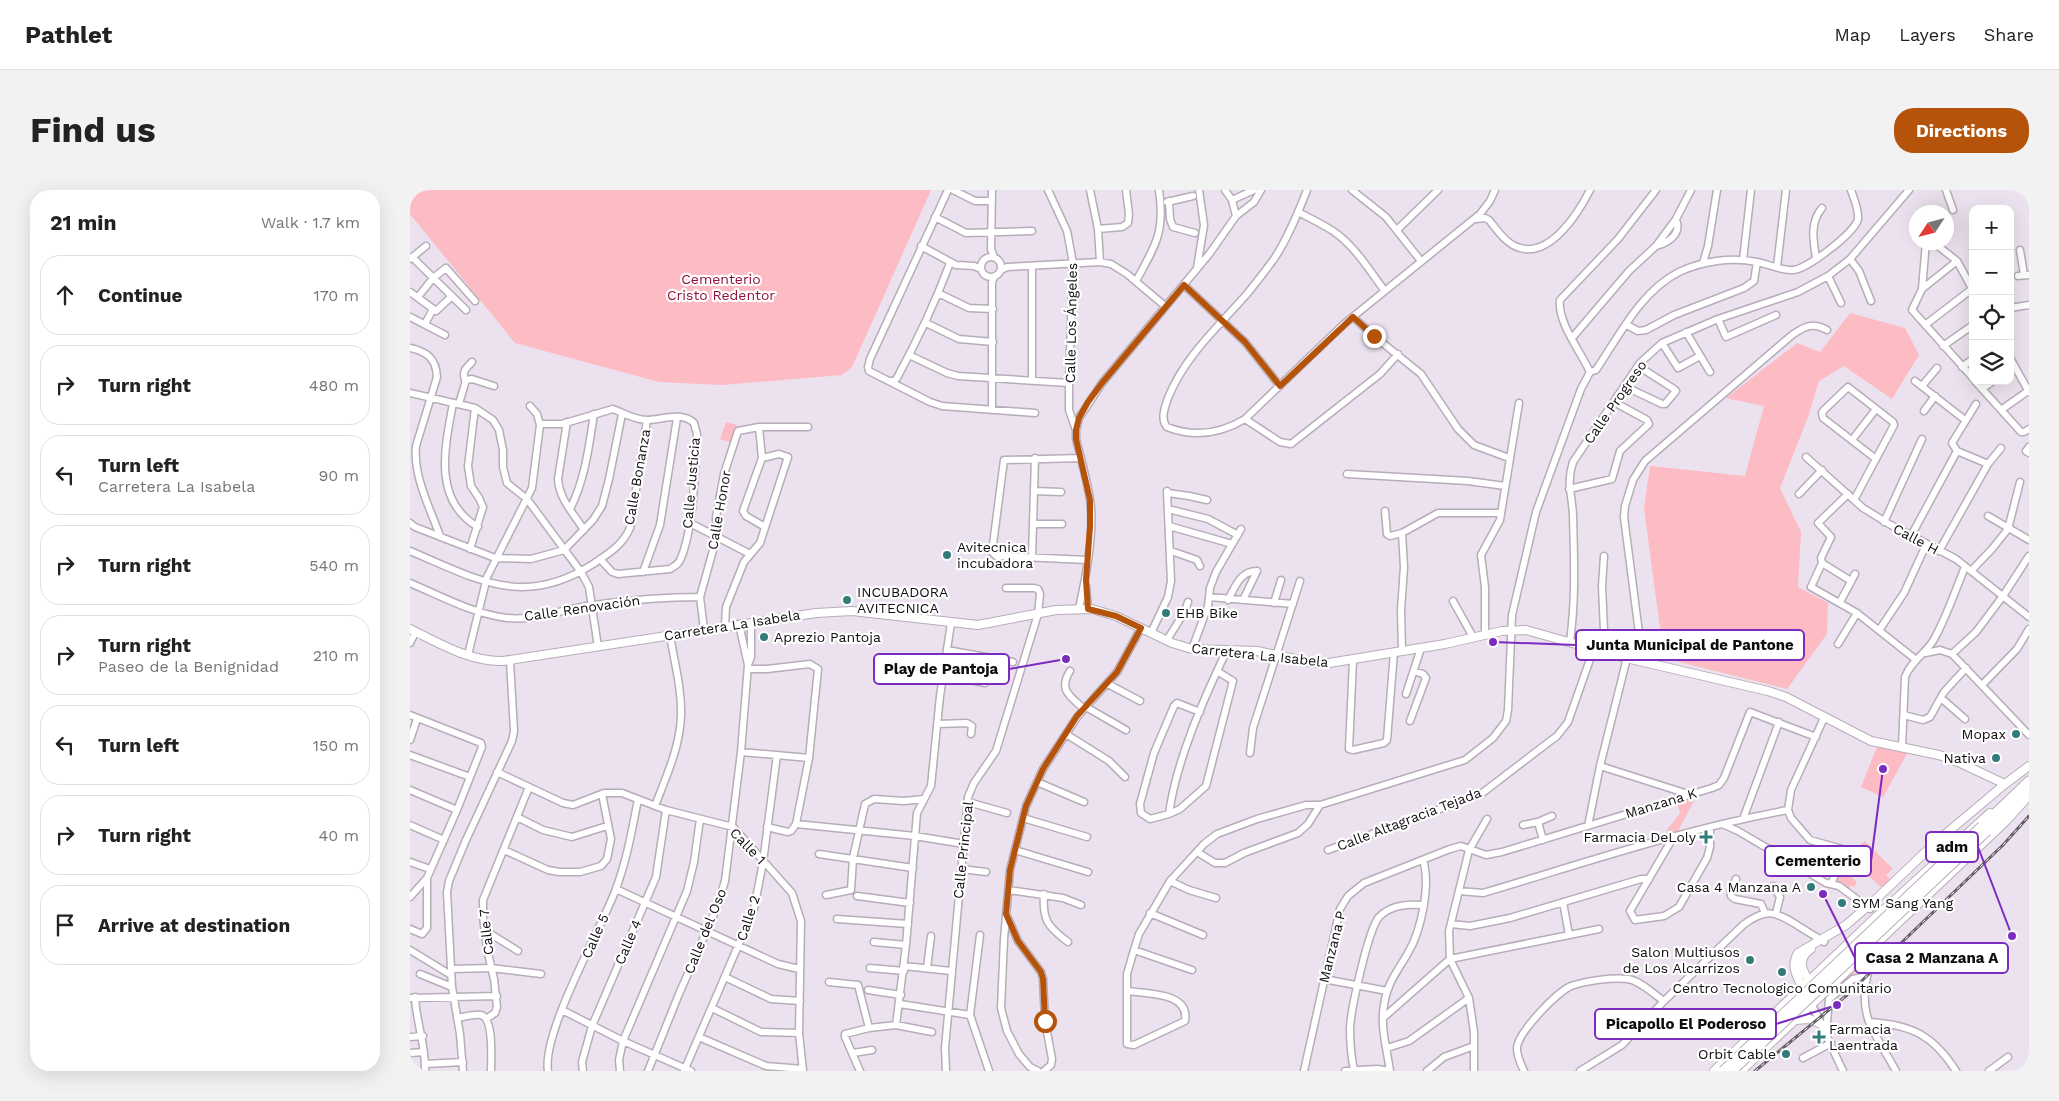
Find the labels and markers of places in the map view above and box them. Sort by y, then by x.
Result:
place label: Avitecnica incubadora [957,539,1033,571]
marker: Avitecnica incubadora [941,549,953,561]
place label: INCUBADORA AVITECNICA [857,584,948,616]
marker: INCUBADORA AVITECNICA [841,594,853,606]
place label: EHB Bike [1176,605,1238,621]
marker: EHB Bike [1160,607,1172,619]
place label: Aprezio Pantoja [774,629,881,645]
callout: Junta Municipal de Pantone [1576,630,1804,660]
marker: Aprezio Pantoja [758,631,770,643]
callout: Play de Pantoja [874,654,1009,684]
place label: Mopax [1962,726,2006,742]
marker: Mopax [2010,728,2022,740]
place label: Nativa [1944,750,1986,766]
marker: Nativa [1990,752,2002,764]
place label: Farmacia DeLoly [1584,829,1697,845]
marker: Farmacia DeLoly [1700,831,1712,843]
callout: adm [1926,832,1978,862]
callout: Cementerio [1765,846,1871,876]
place label: Casa 4 Manzana A [1677,879,1801,895]
marker: Casa 4 Manzana A [1805,881,1817,893]
place label: SYM Sang Yang [1852,895,1954,911]
marker: SYM Sang Yang [1836,897,1848,909]
callout: Casa 2 Manzana A [1855,943,2008,973]
place label: Salon Multiusos de Los Alcarrizos [1623,944,1740,976]
marker: Salon Multiusos de Los Alcarrizos [1744,954,1756,966]
marker: Centro Tecnologico Comunitario [1776,966,1788,978]
place label: Centro Tecnologico Comunitario [1672,980,1892,996]
callout: Picapollo El Poderoso [1595,1009,1776,1039]
place label: Farmacia Laentrada [1829,1021,1898,1053]
marker: Farmacia Laentrada [1813,1031,1825,1043]
place label: Orbit Cable [1698,1046,1776,1062]
marker: Orbit Cable [1780,1048,1792,1060]

